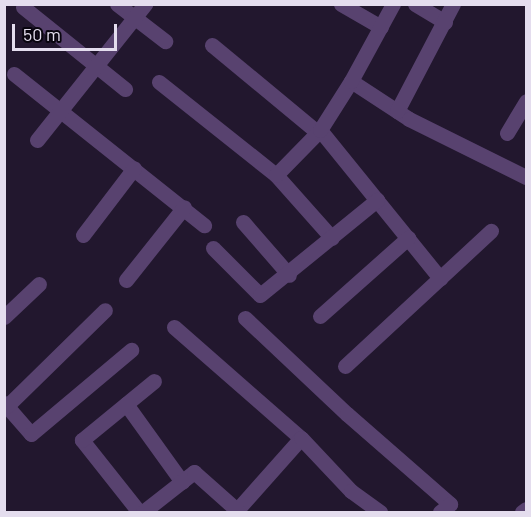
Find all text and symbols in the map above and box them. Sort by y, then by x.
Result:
scale bar [15,12,120,50]
text: 50 m [23,23,61,45]

